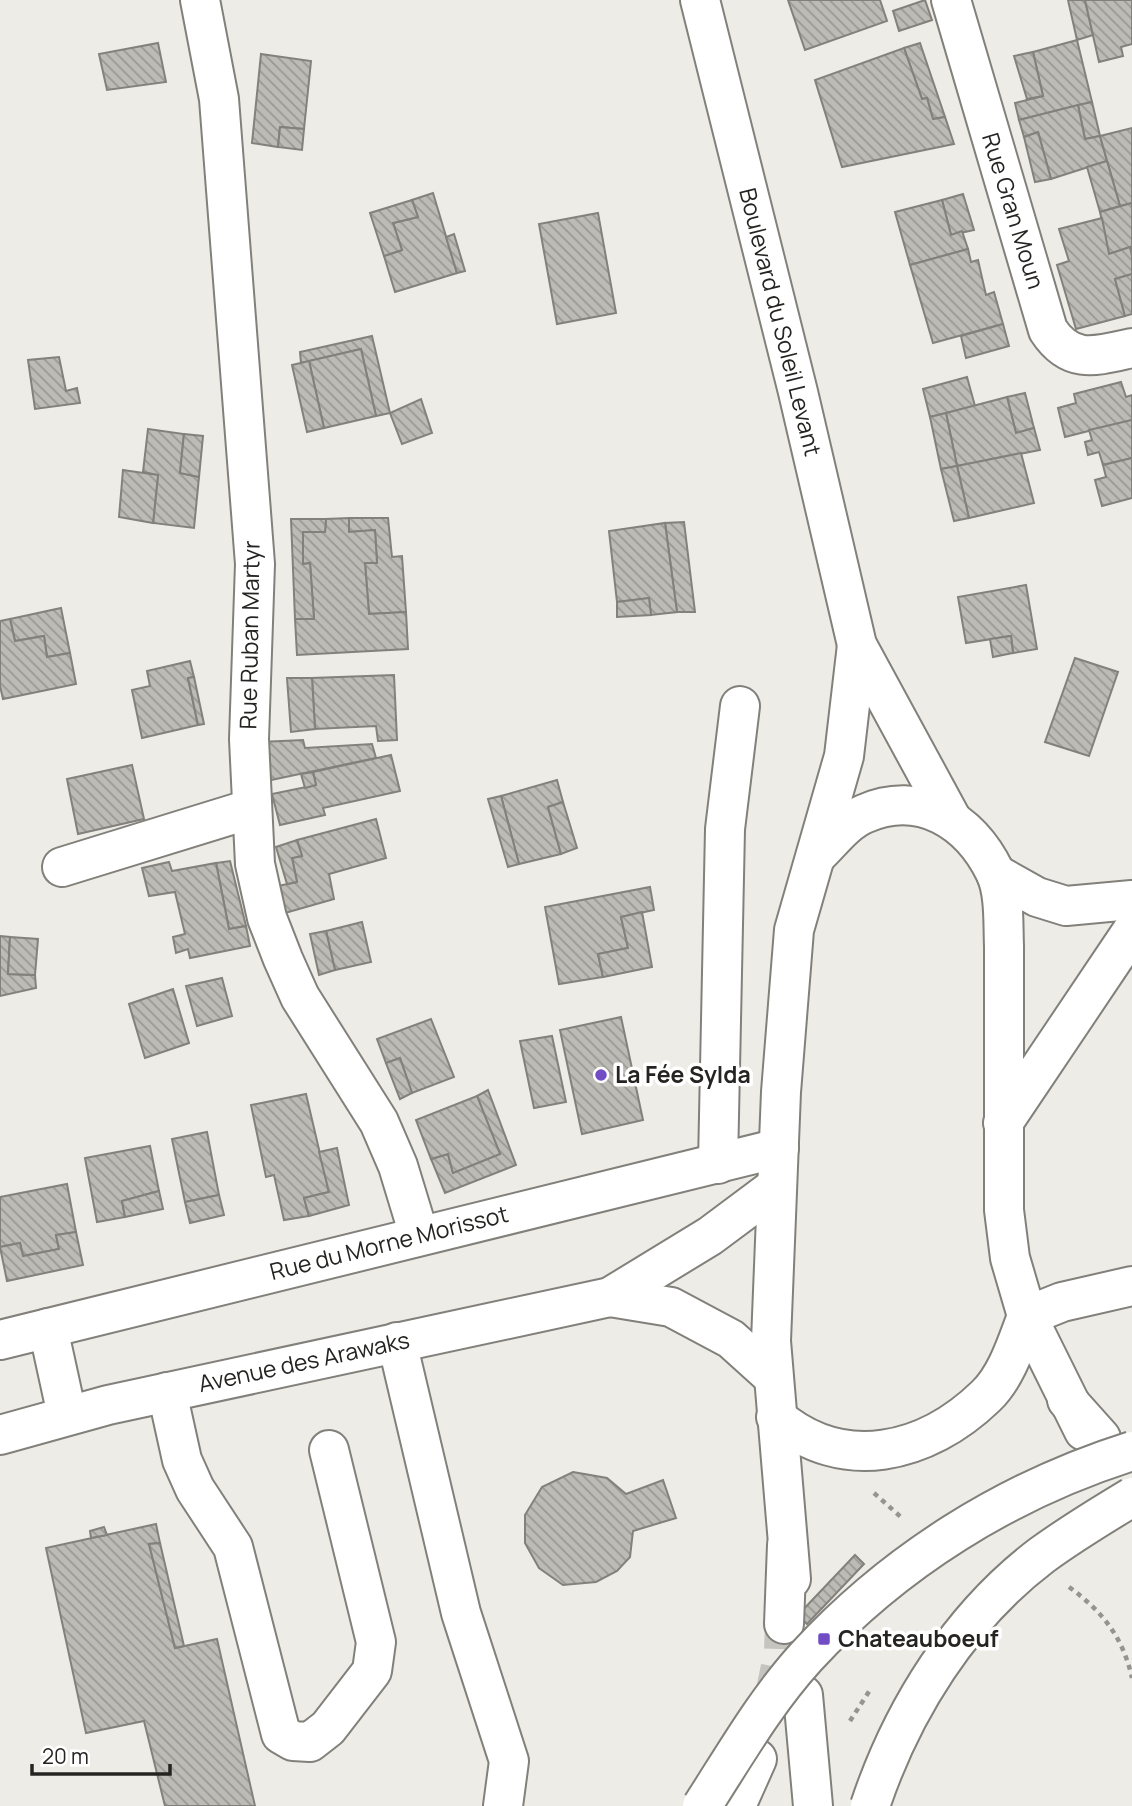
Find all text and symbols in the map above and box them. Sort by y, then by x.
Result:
street label: Rue Gran Moun [975,129,1053,293]
street label: Boulevard du Soleil Levant [732,184,830,459]
street label: Rue Ruban Martyr [231,540,267,730]
place label: La Fée Sylda [615,1058,751,1090]
marker: La Fée Sylda [593,1067,609,1083]
street label: Rue du Morne Morissot [266,1197,511,1287]
street label: Avenue des Arawaks [195,1323,412,1399]
place label: Chateauboeuf [838,1622,999,1654]
marker: Chateauboeuf [816,1631,832,1647]
scale bar [32,1732,170,1776]
text: 20 m [42,1742,89,1770]

